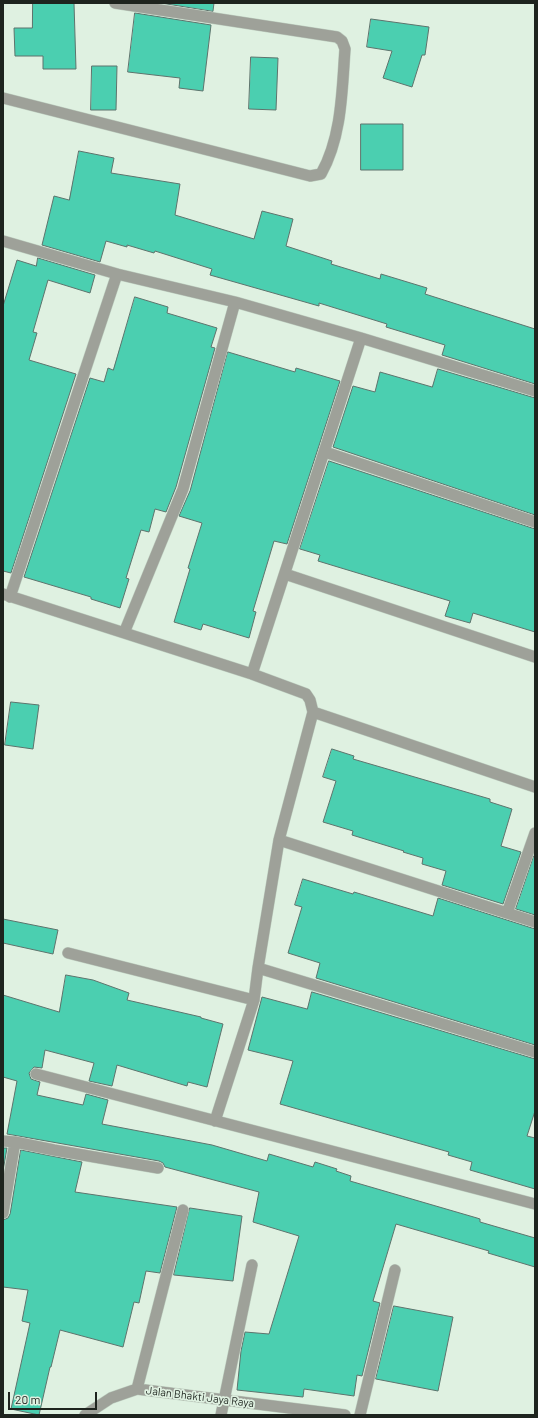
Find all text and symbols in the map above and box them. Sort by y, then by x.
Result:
scale bar [10,1384,99,1410]
street label: Jalan Bhakti Jaya Raya [145,1384,255,1410]
text: 20 m [15,1392,41,1406]

